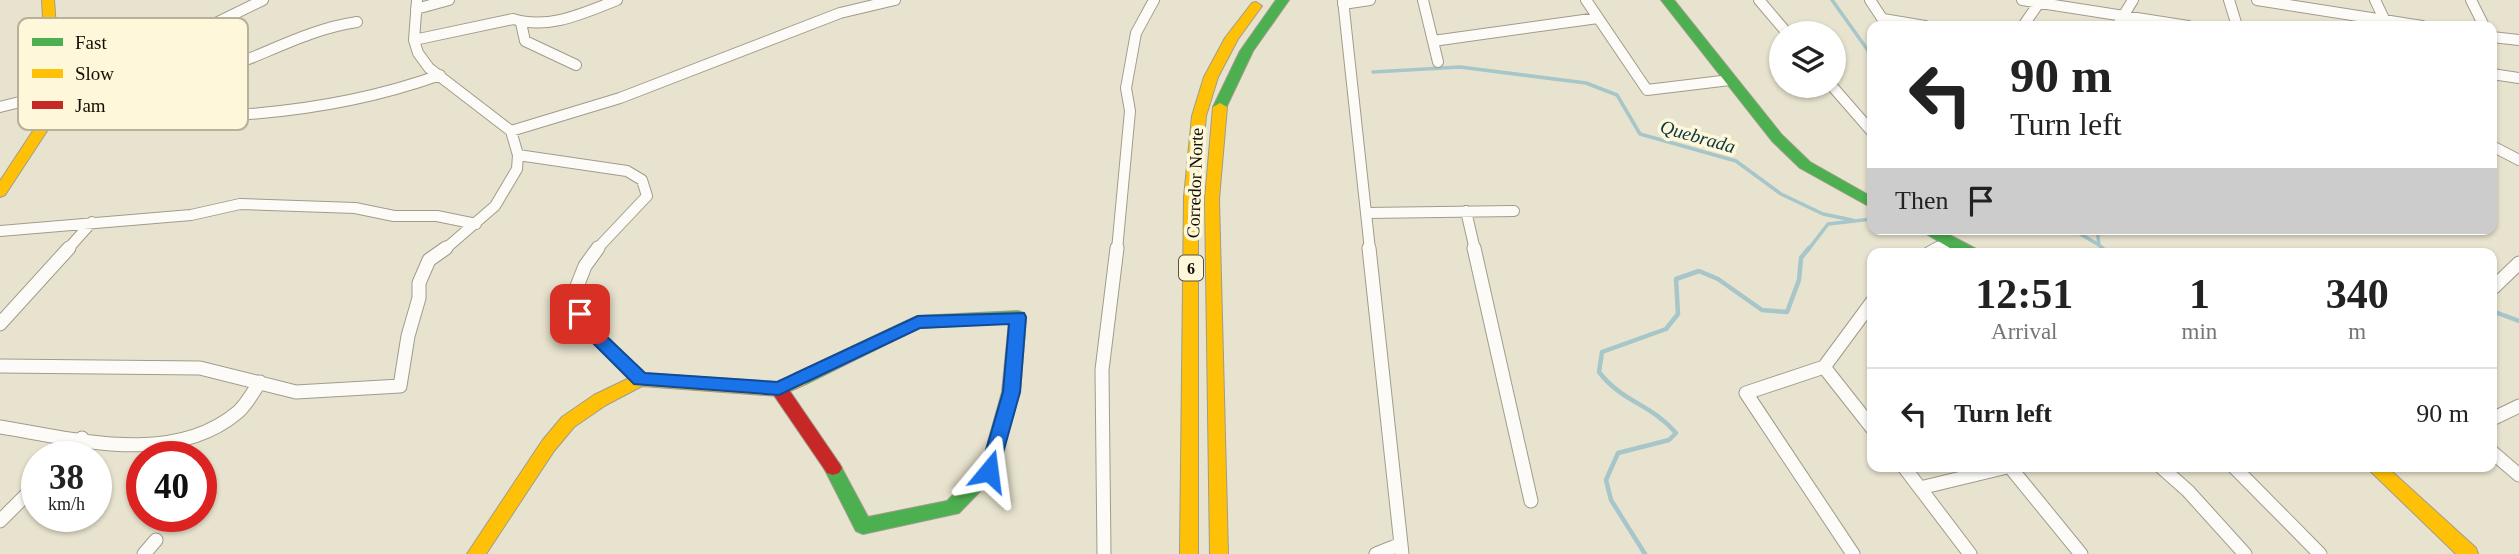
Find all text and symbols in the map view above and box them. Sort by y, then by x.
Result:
legend [18,18,248,130]
map controls [1769,21,1846,98]
button: layers [1769,21,1846,98]
text: Fast [75,32,107,53]
text: 90 m [2010,48,2112,103]
icon: left [1895,49,1986,140]
text: Slow [75,63,114,84]
text: Jam [75,95,106,116]
text: Turn left [2010,106,2122,142]
water label: Quebrada [1658,116,1738,157]
street label: Corredor Norte [1183,127,1207,239]
icon: arrive [1962,182,2000,220]
text: Then [1895,186,1948,215]
road number: 6 [1179,256,1203,280]
text: 12:51 [1975,271,2073,317]
text: 1 [2189,271,2210,317]
text: 340 [2326,271,2389,317]
pin [550,284,610,344]
icon: arrive [561,295,599,333]
text: Arrival [1991,319,2058,344]
text: min [2182,319,2217,344]
text: m [2348,319,2366,344]
icon: left [1895,395,1933,433]
text: Turn left [1954,399,2052,428]
text: 90 m [2416,399,2469,428]
position arrow [952,434,1026,508]
speed limit sign: 40 [126,441,217,532]
text: 38 [49,458,84,497]
text: km/h [48,494,85,514]

